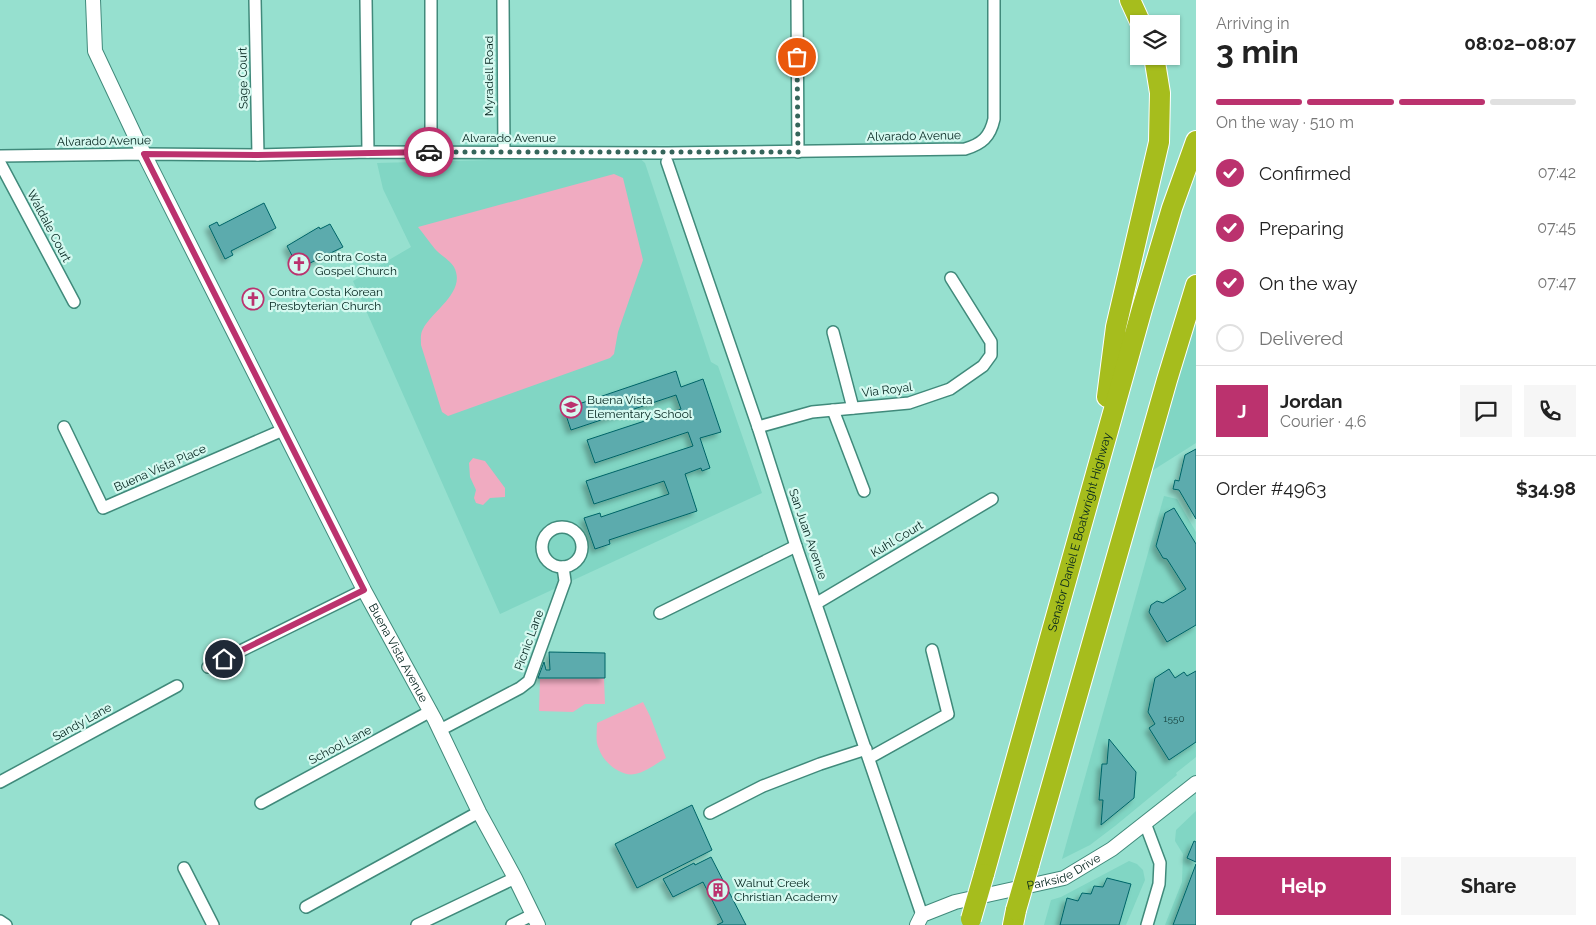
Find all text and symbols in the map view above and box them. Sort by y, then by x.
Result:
text: Arriving in [1216,14,1290,33]
map controls [1130,15,1180,65]
button: layers [1130,15,1180,65]
text: 08:02–08:07 [1464,32,1576,54]
text: 3 min [1216,33,1299,70]
street label: Myradell Road [482,36,496,116]
pin [776,36,818,78]
icon: bag [783,43,811,71]
street label: Sage Court [235,47,251,109]
text: On the way · 510 m [1216,113,1354,132]
courier [404,127,454,177]
street label: Alvarado Avenue [867,128,961,144]
street label: Alvarado Avenue [462,131,556,145]
street label: Alvarado Avenue [57,133,151,149]
icon: car [415,138,443,166]
icon: check [1216,159,1244,187]
text: Confirmed [1259,162,1351,184]
text: 07:42 [1538,163,1576,182]
street label: Waldale Court [24,187,74,265]
icon: check [1216,214,1244,242]
text: Preparing [1259,217,1344,239]
text: 07:45 [1537,218,1576,237]
place label: Contra Costa Gospel Church [315,250,397,278]
church icon: Contra Costa Gospel Church [287,252,311,276]
icon: check [1216,269,1244,297]
text: On the way [1259,272,1358,294]
text: 07:47 [1538,273,1576,292]
place label: Contra Costa Korean Presbyterian Church [269,285,383,313]
church icon: Contra Costa Korean Presbyterian Church [241,287,265,311]
text: Delivered [1259,327,1343,349]
street label: Via Royal [861,380,914,400]
button: chat [1460,385,1512,437]
button: phone [1524,385,1576,437]
text: Jordan [1280,390,1343,412]
place label: Buena Vista Elementary School [587,393,693,421]
school or university icon: Buena Vista Elementary School [559,395,583,419]
text: J [1237,400,1247,422]
text: Courier · 4.6 [1280,412,1366,431]
street label: Senator Daniel E Boatwright Highway [1045,431,1114,633]
street label: Buena Vista Place [112,441,208,495]
text: Order #4963 [1216,477,1326,499]
text: $34.98 [1516,477,1576,499]
street label: San Juan Avenue [786,487,830,581]
street label: Kuhl Court [868,518,926,560]
street label: Buena Vista Avenue [366,601,431,705]
street label: Picnic Lane [512,608,546,672]
pin [203,638,245,680]
icon: home [210,645,238,673]
street label: Sandy Lane [50,700,114,744]
house number: 1550 [1163,713,1185,724]
street label: School Lane [306,723,374,767]
street label: Parkside Drive [1026,851,1103,893]
button: Help [1216,857,1391,915]
button: Share [1401,857,1576,915]
place label: Walnut Creek Christian Academy [734,876,838,904]
building icon: Walnut Creek Christian Academy [706,878,730,902]

